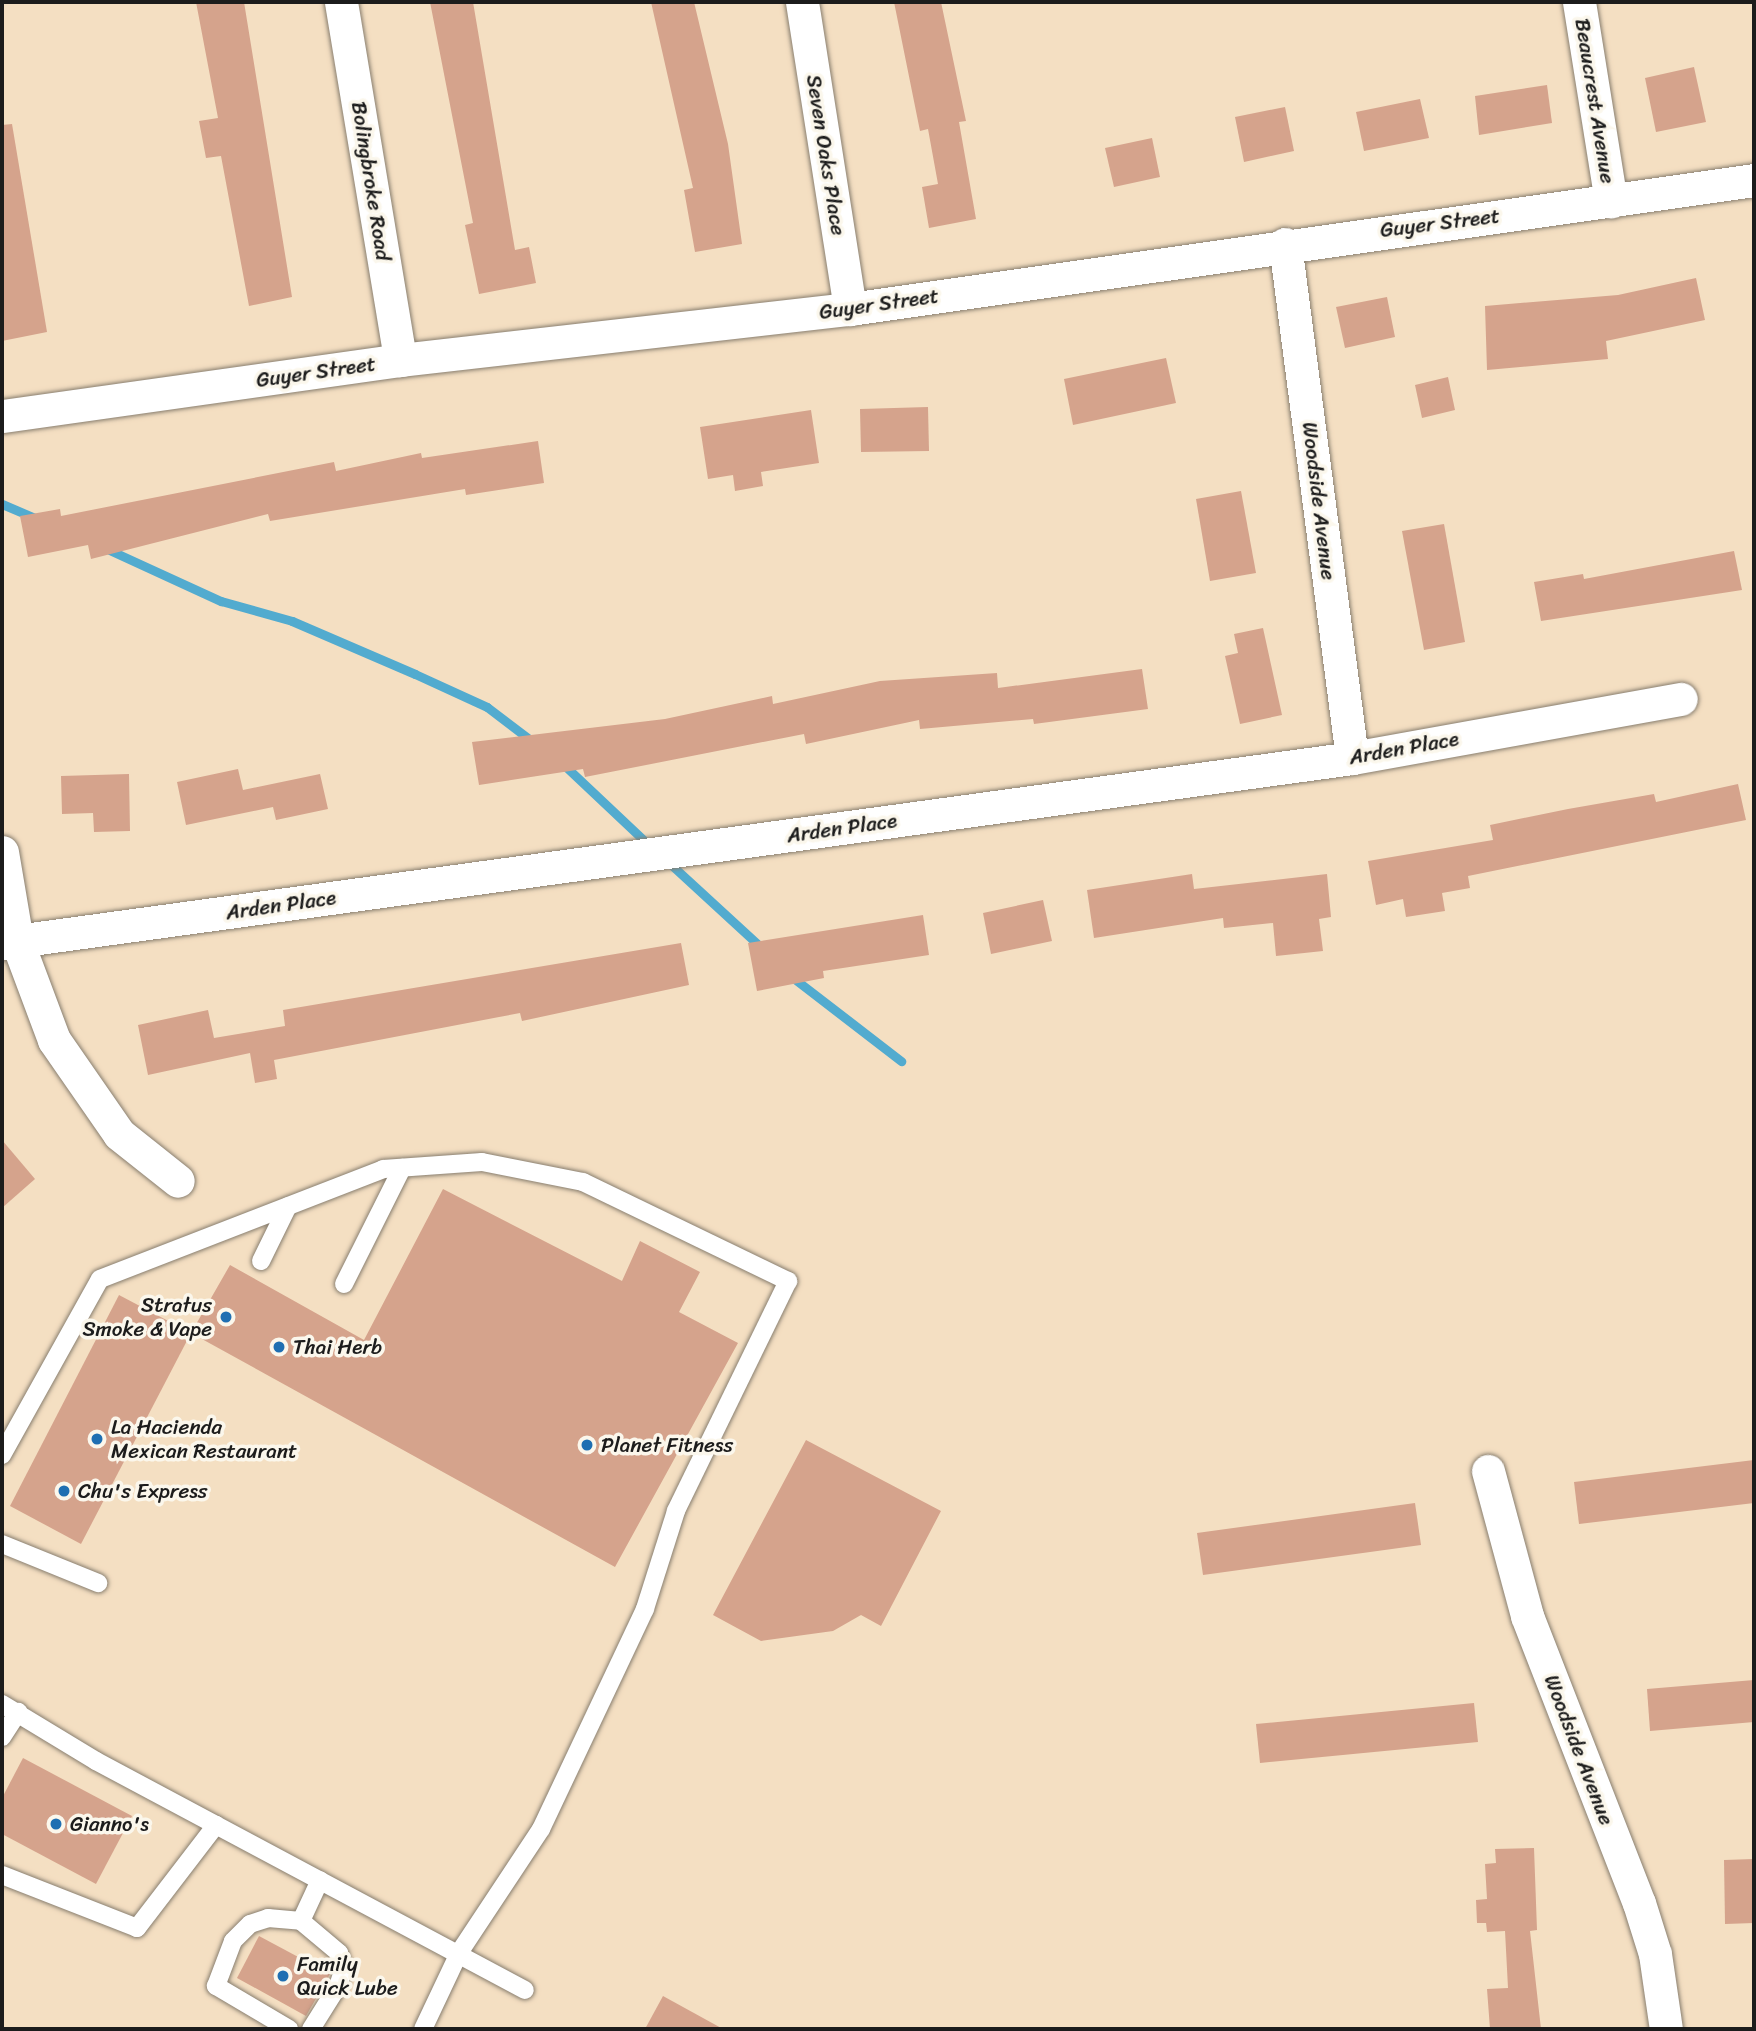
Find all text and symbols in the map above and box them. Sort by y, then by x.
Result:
street label: Beaucrest Avenue [1570,17,1620,185]
street label: Seven Oaks Place [801,73,851,237]
street label: Bolingbroke Road [346,100,396,262]
street label: Guyer Street [1378,203,1502,243]
street label: Guyer Street [817,283,941,325]
street label: Guyer Street [254,351,378,393]
street label: Woodside Avenue [1297,421,1341,581]
street label: Arden Place [1347,726,1461,770]
street label: Arden Place [785,808,899,848]
street label: Arden Place [224,885,338,925]
place label: Stratus Smoke & Vape [82,1292,212,1342]
marker: Stratus Smoke & Vape [218,1309,234,1325]
place label: Thai Herb [293,1334,383,1360]
marker: Thai Herb [271,1339,287,1355]
place label: La Hacienda Mexican Restaurant [111,1414,297,1464]
marker: La Hacienda Mexican Restaurant [89,1431,105,1447]
place label: Planet Fitness [601,1432,733,1458]
marker: Planet Fitness [579,1437,595,1453]
place label: Chu's Express [78,1478,209,1504]
marker: Chu's Express [56,1483,72,1499]
street label: Woodside Avenue [1539,1672,1619,1828]
place label: Gianno's [70,1811,149,1837]
marker: Gianno's [48,1816,64,1832]
place label: Family Quick Lube [297,1951,398,2001]
marker: Family Quick Lube [275,1968,291,1984]

